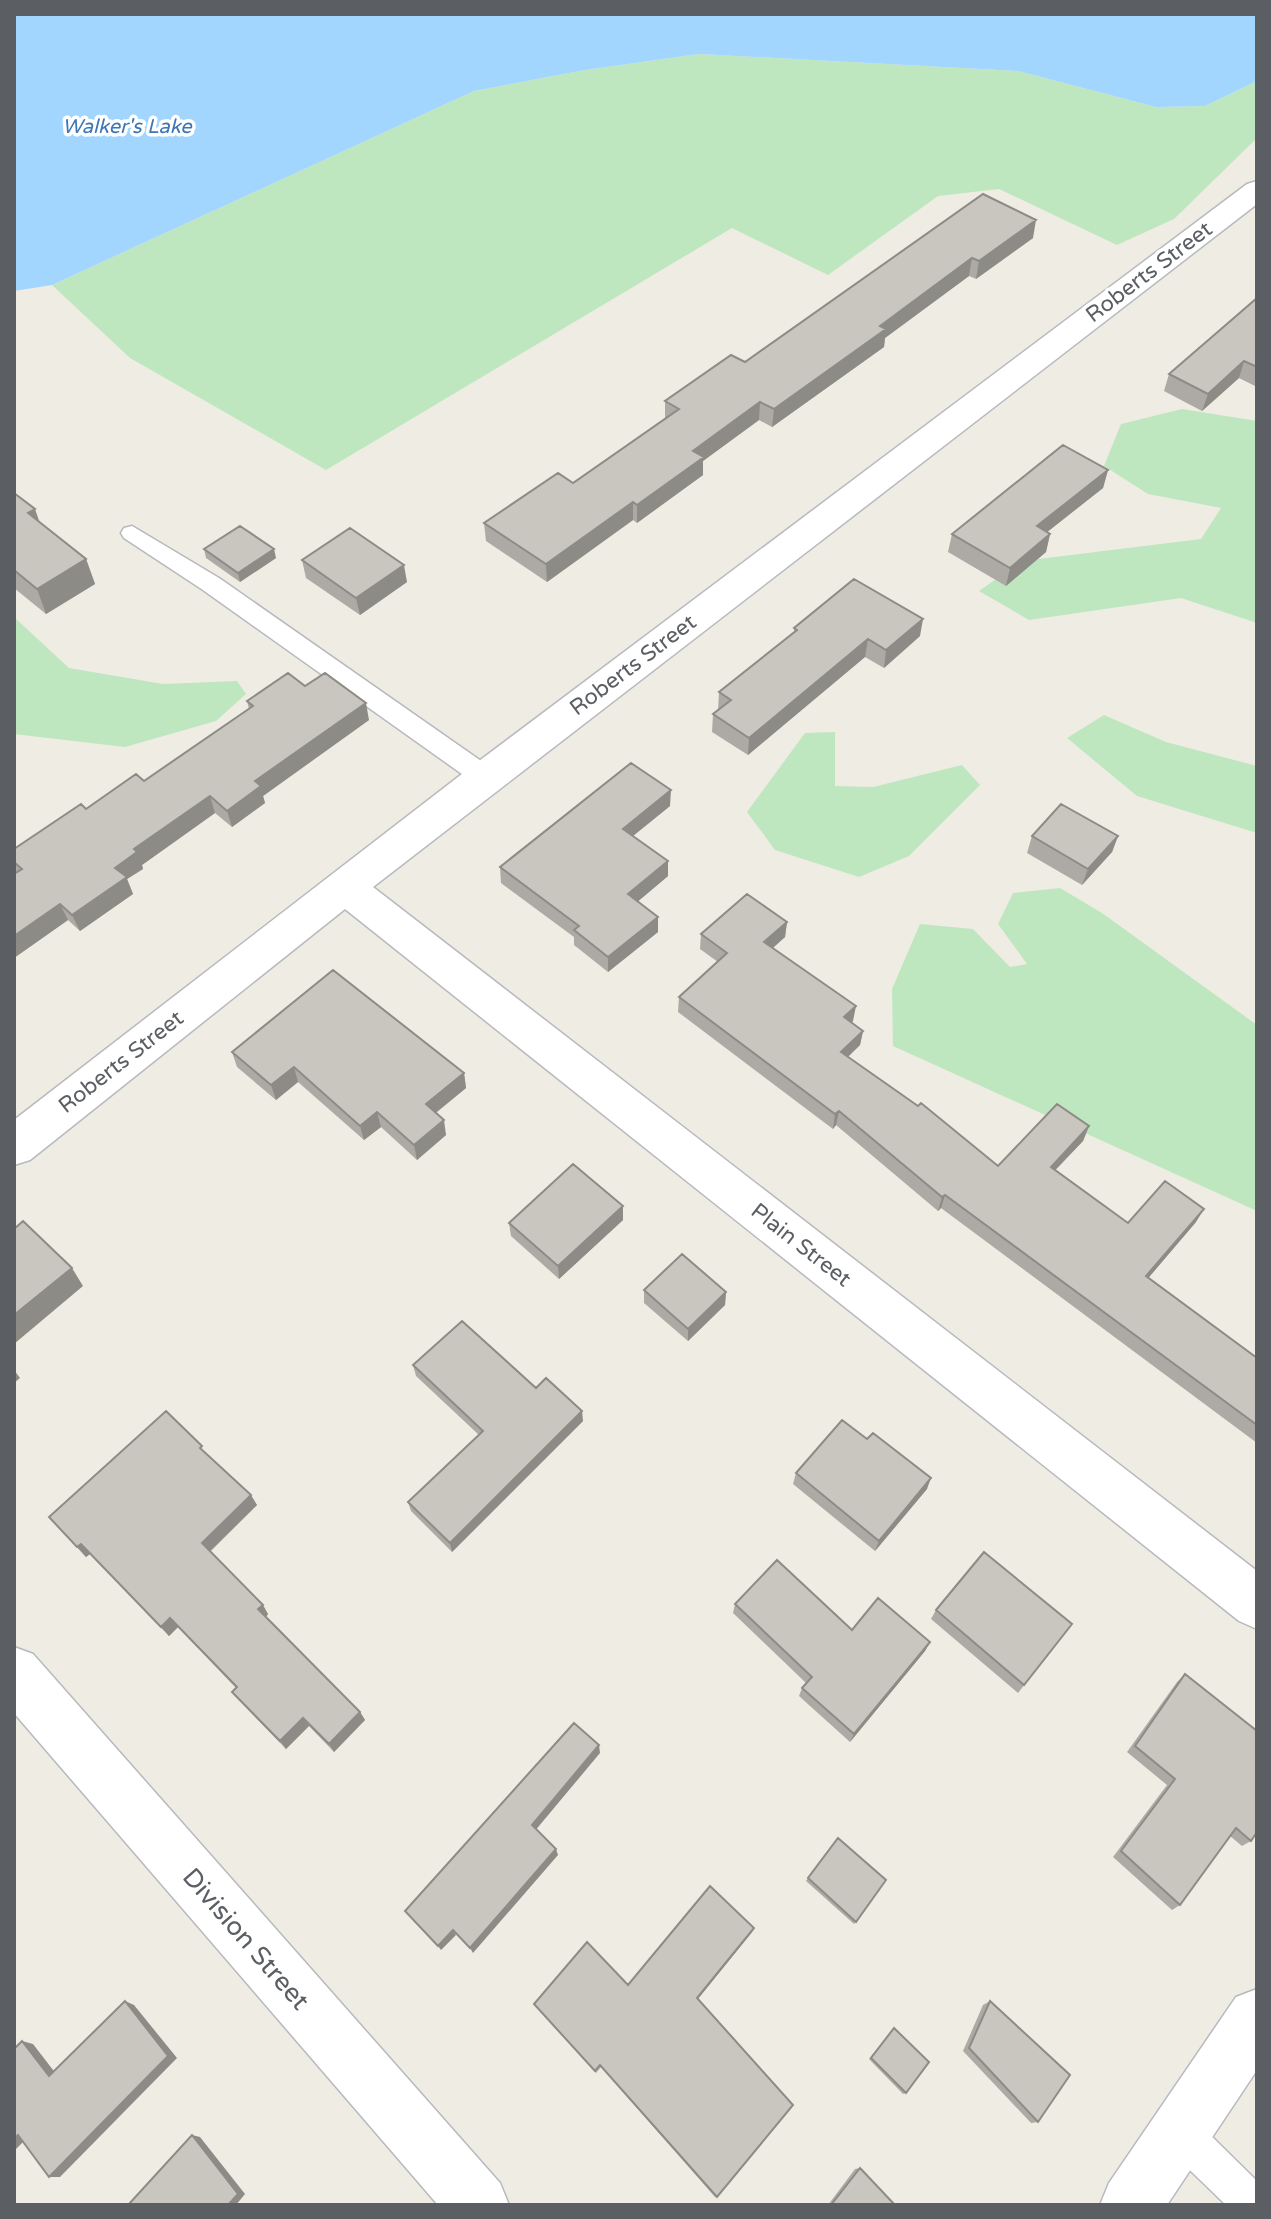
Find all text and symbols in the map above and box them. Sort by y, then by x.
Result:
water label: Walker's Lake [62,115,193,139]
street label: Roberts Street [1081,216,1217,328]
street label: Roberts Street [565,609,701,721]
street label: Roberts Street [53,1005,189,1119]
street label: Plain Street [746,1198,856,1292]
street label: Division Street [176,1862,316,2016]

